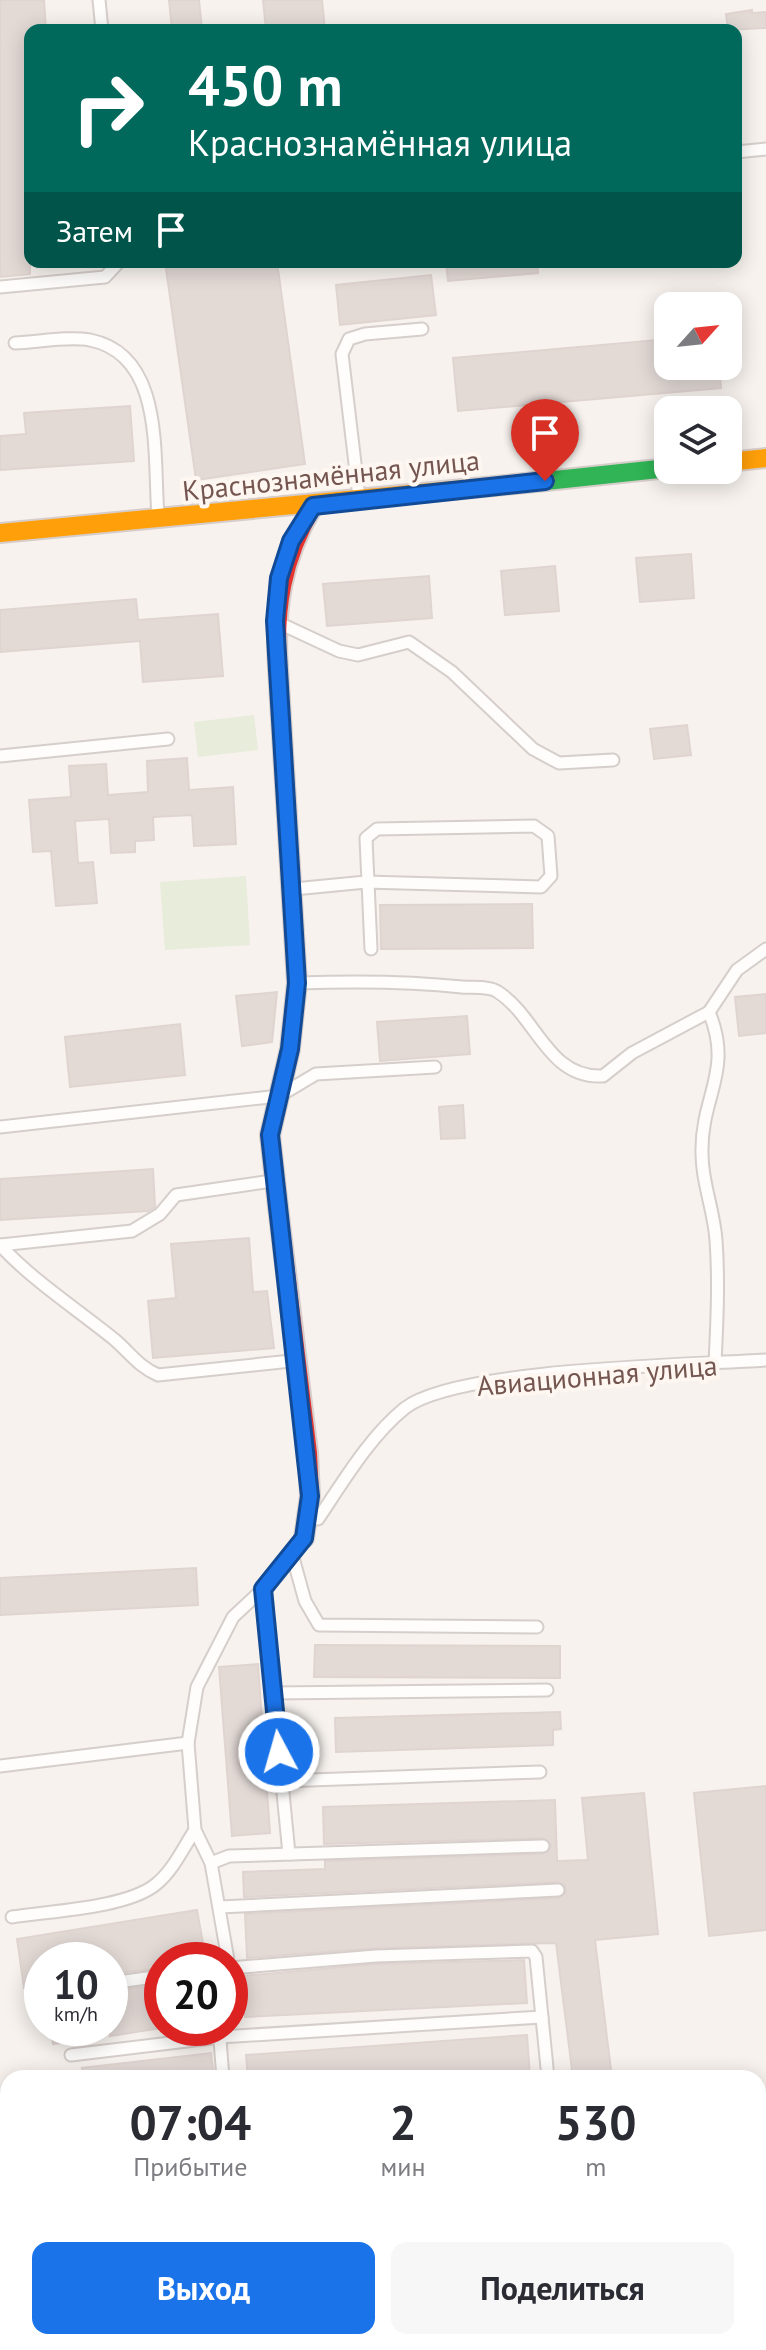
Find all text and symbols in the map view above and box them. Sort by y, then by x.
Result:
text: 450 m [188,49,343,121]
icon: right [56,56,160,160]
text: Краснознамённая улица [188,119,572,166]
icon: arrive [149,208,193,252]
text: Затем [56,211,133,250]
north arrow [654,292,742,380]
map controls [654,292,742,484]
button: layers [654,396,742,484]
pin [511,399,579,481]
icon: arrive [523,411,567,455]
street label: Краснознамённая улица [181,441,481,509]
street label: Авиационная улица [475,1346,719,1404]
position arrow [237,1710,321,1794]
speed limit sign: 20 [144,1942,248,2046]
text: 10 [53,1958,99,2010]
text: km/h [54,2001,98,2027]
text: 07:04 [129,2091,251,2153]
text: 2 [389,2091,417,2153]
text: 530 [555,2091,637,2153]
text: Прибытие [133,2150,247,2183]
text: мин [381,2150,426,2183]
text: m [585,2150,606,2183]
button: Выход [32,2242,375,2334]
button: Поделиться [391,2242,734,2334]

